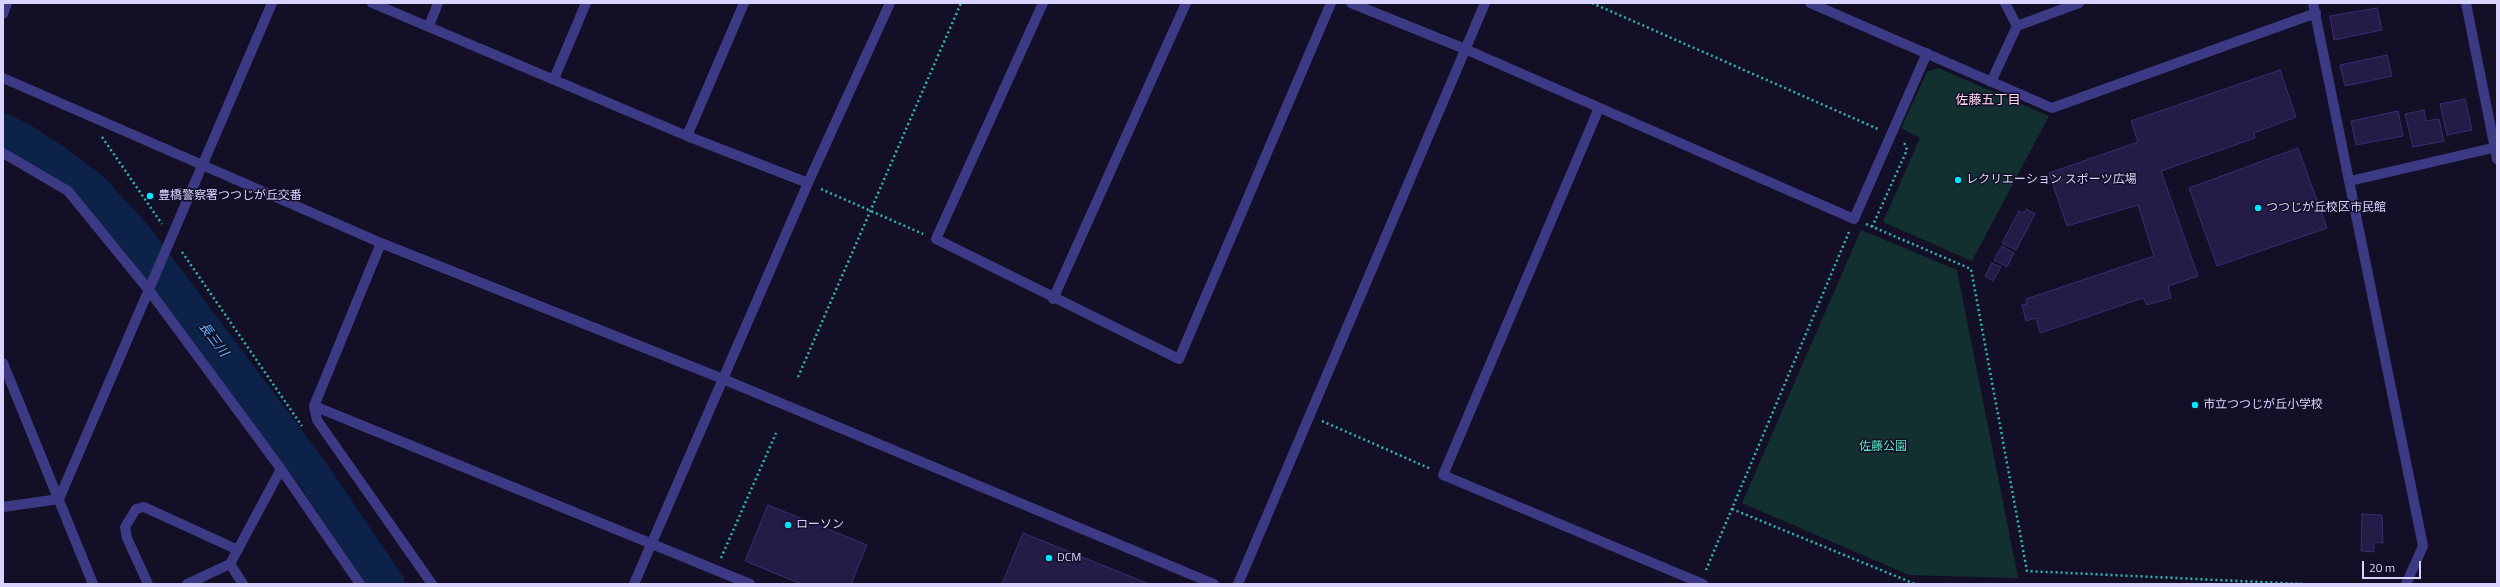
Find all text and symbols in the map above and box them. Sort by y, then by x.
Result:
district label: 佐藤五丁目 [1956,93,2020,109]
place label: レクリエーション スポーツ広場 [1966,173,2137,187]
marker: レクリエーション スポーツ広場 [1953,175,1963,185]
place label: 豊橋警察署つつじが丘交番 [158,189,302,203]
marker: 豊橋警察署つつじが丘交番 [145,191,155,201]
place label: つつじが丘校区市民館 [2266,201,2386,215]
marker: つつじが丘校区市民館 [2253,203,2263,213]
water label: 長三川 [195,320,231,360]
place label: 市立つつじが丘小学校 [2203,398,2323,412]
marker: 市立つつじが丘小学校 [2190,400,2200,410]
park label: 佐藤公園 [1859,440,1907,454]
place label: ローソン [796,518,844,532]
marker: ローソン [783,520,793,530]
place label: DCM [1057,551,1081,565]
marker: DCM [1044,553,1054,563]
scale bar [2364,553,2423,579]
text: 20 m [2369,558,2395,577]

